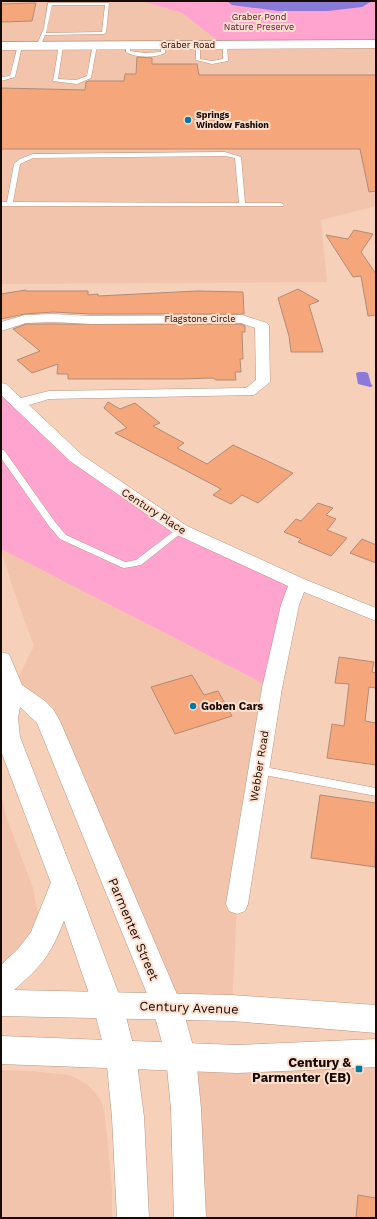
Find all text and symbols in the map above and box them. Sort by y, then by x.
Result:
park label: Graber Pond Nature Preserve [224,12,294,32]
street label: Graber Road [161,40,215,50]
place label: Springs Window Fashion [196,110,269,130]
marker: Springs Window Fashion [183,115,193,125]
street label: Flagstone Circle [165,314,235,324]
street label: Century Place [119,486,189,537]
place label: Goben Cars [201,700,263,713]
marker: Goben Cars [188,701,198,711]
street label: Webber Road [247,730,272,802]
street label: Parmenter Street [105,876,162,983]
street label: Century Avenue [139,998,239,1017]
place label: Century & Parmenter (EB) [252,1055,352,1085]
marker: Century & Parmenter (EB) [354,1064,364,1074]

